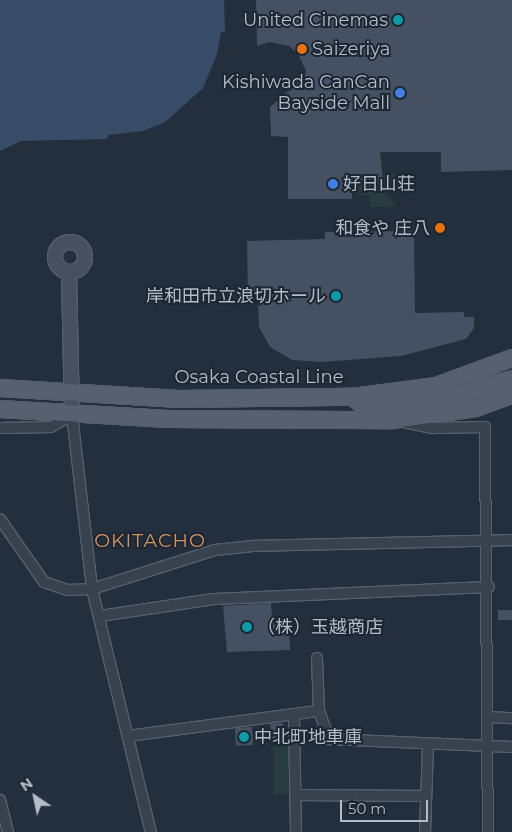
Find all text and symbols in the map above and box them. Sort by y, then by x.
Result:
place label: United Cinemas [243,9,388,31]
marker: United Cinemas [392,14,404,26]
place label: Saizeriya [312,38,390,60]
marker: Saizeriya [296,43,308,55]
place label: Kishiwada CanCan Bayside Mall [222,72,390,115]
marker: Kishiwada CanCan Bayside Mall [394,87,406,99]
place label: 好日山荘 [343,173,415,195]
marker: 好日山荘 [327,178,339,190]
place label: 和食や 庄八 [335,217,430,239]
marker: 和食や 庄八 [434,222,446,234]
place label: 岸和田市立浪切ホール [146,285,326,307]
marker: 岸和田市立浪切ホール [330,290,342,302]
street label: Osaka Coastal Line [174,366,344,388]
district label: OKITACHO [93,530,207,552]
place label: （株）玉越商店 [257,616,383,638]
marker: （株）玉越商店 [241,621,253,633]
place label: 中北町地車庫 [254,726,362,748]
marker: 中北町地車庫 [238,731,250,743]
north arrow [10,772,60,822]
text: N [17,774,36,795]
scale bar [342,790,430,822]
text: 50 m [348,799,386,818]

